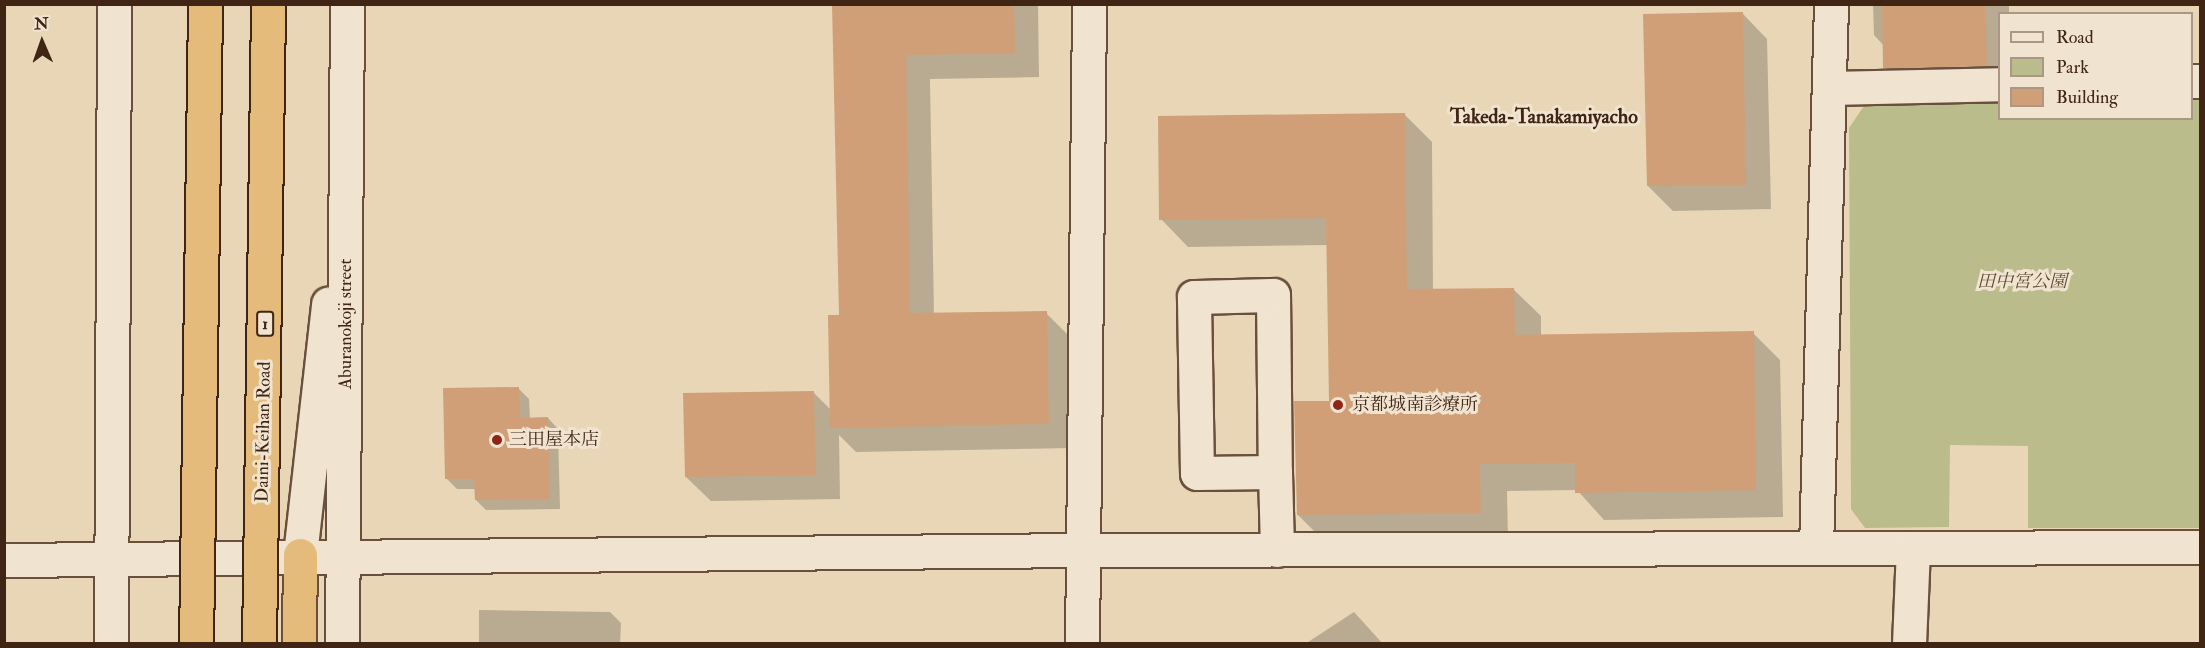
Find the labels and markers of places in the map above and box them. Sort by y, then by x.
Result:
place label: 京都城南診療所 [1352,394,1478,416]
marker: 京都城南診療所 [1329,396,1347,414]
place label: 三田屋本店 [509,429,599,451]
marker: 三田屋本店 [490,433,504,447]

